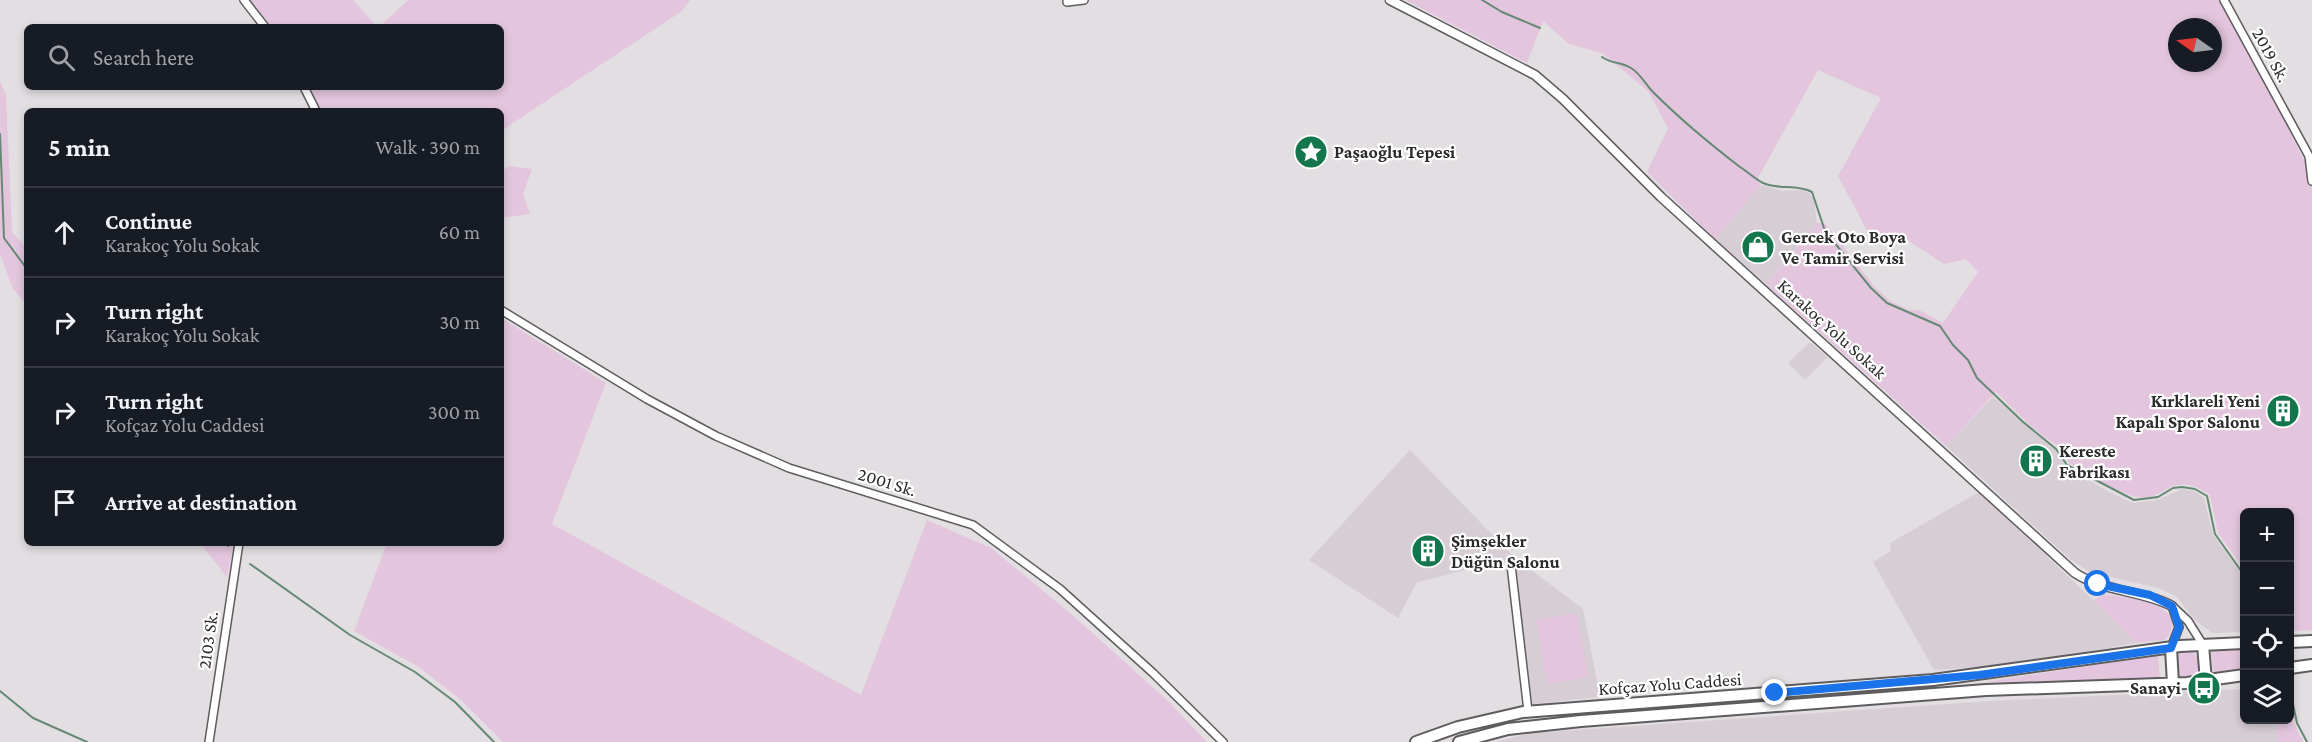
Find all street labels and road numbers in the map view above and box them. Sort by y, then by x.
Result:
street label: 2019 Sk. [2248,25,2294,85]
street label: Karakoç Yolu Sokak [1774,275,1891,383]
street label: 2001 Sk. [856,464,918,500]
street label: 2103 Sk. [194,610,222,670]
street label: Kofçaz Yolu Caddesi [1598,669,1743,699]

